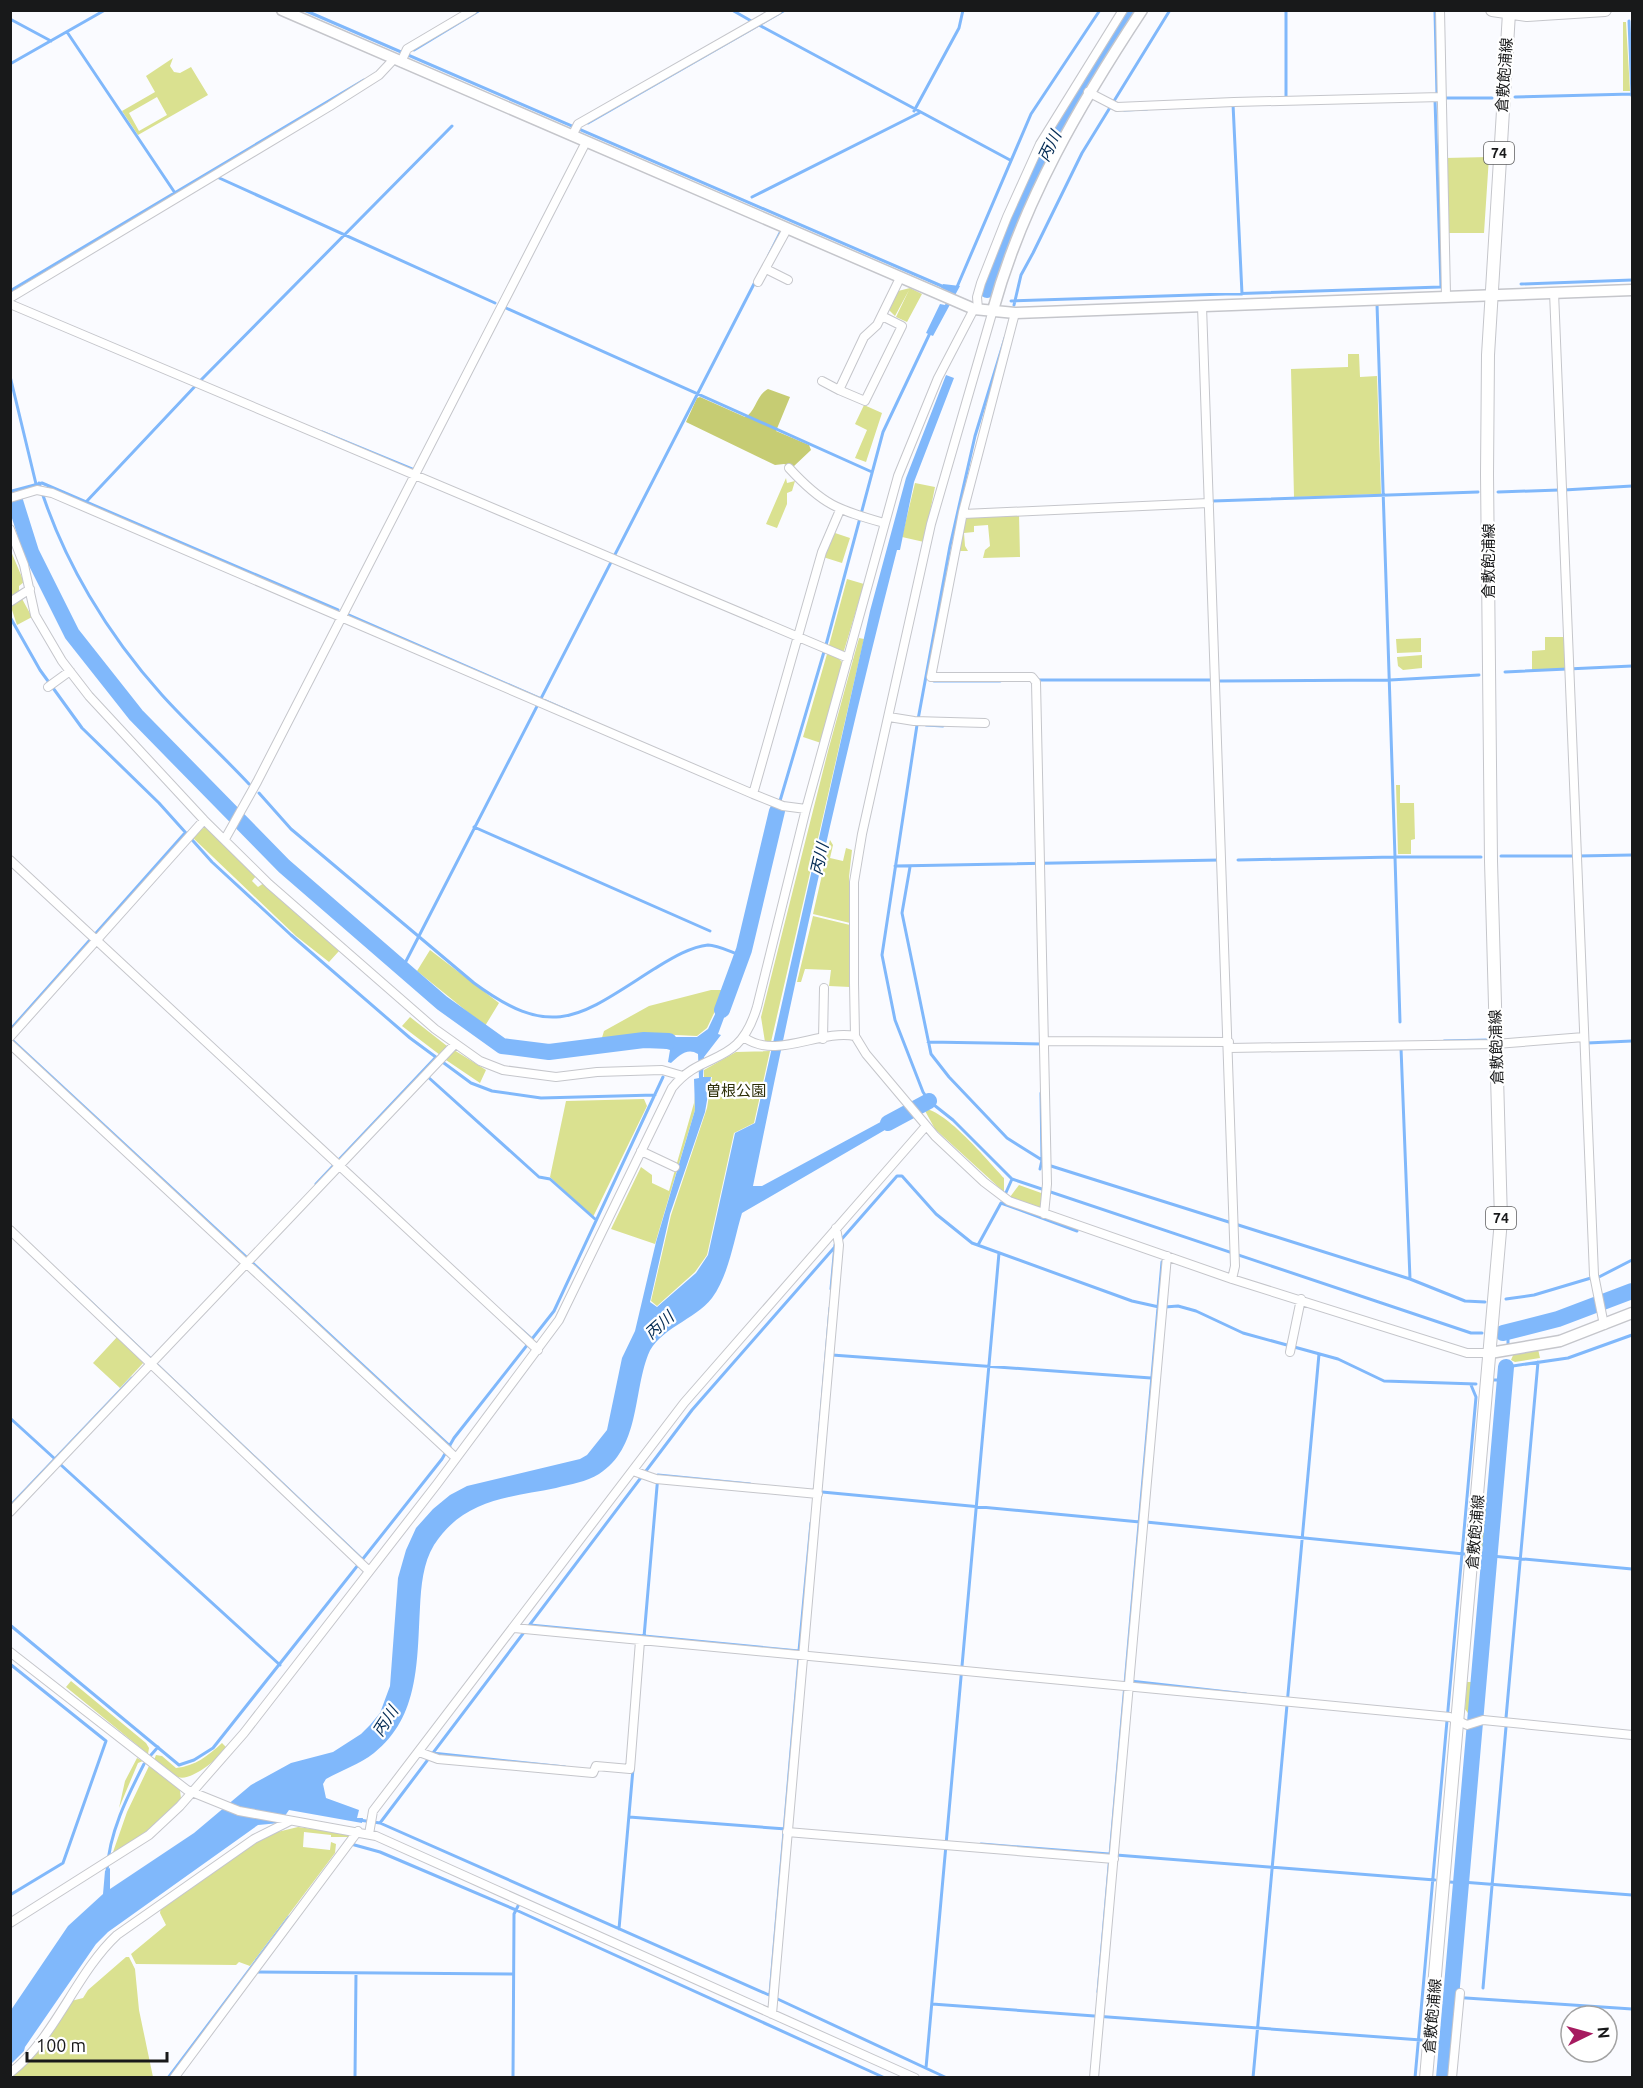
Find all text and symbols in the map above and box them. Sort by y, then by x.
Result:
street label: 倉敷飽浦線 [1493,37,1515,113]
water label: 丙川 [1034,126,1065,164]
road number: 74 [1484,142,1514,164]
street label: 倉敷飽浦線 [1480,523,1497,599]
water label: 丙川 [807,839,832,877]
street label: 倉敷飽浦線 [1486,1009,1506,1085]
park label: 曽根公園 [706,1082,766,1099]
road number: 74 [1486,1207,1516,1229]
water label: 丙川 [641,1306,678,1342]
street label: 倉敷飽浦線 [1463,1494,1487,1570]
water label: 丙川 [369,1701,402,1739]
street label: 倉敷飽浦線 [1420,1978,1444,2054]
north arrow [1559,2004,1619,2064]
scale bar [27,2025,166,2063]
text: N [1594,2026,1613,2039]
text: 100 m [36,2035,86,2055]

